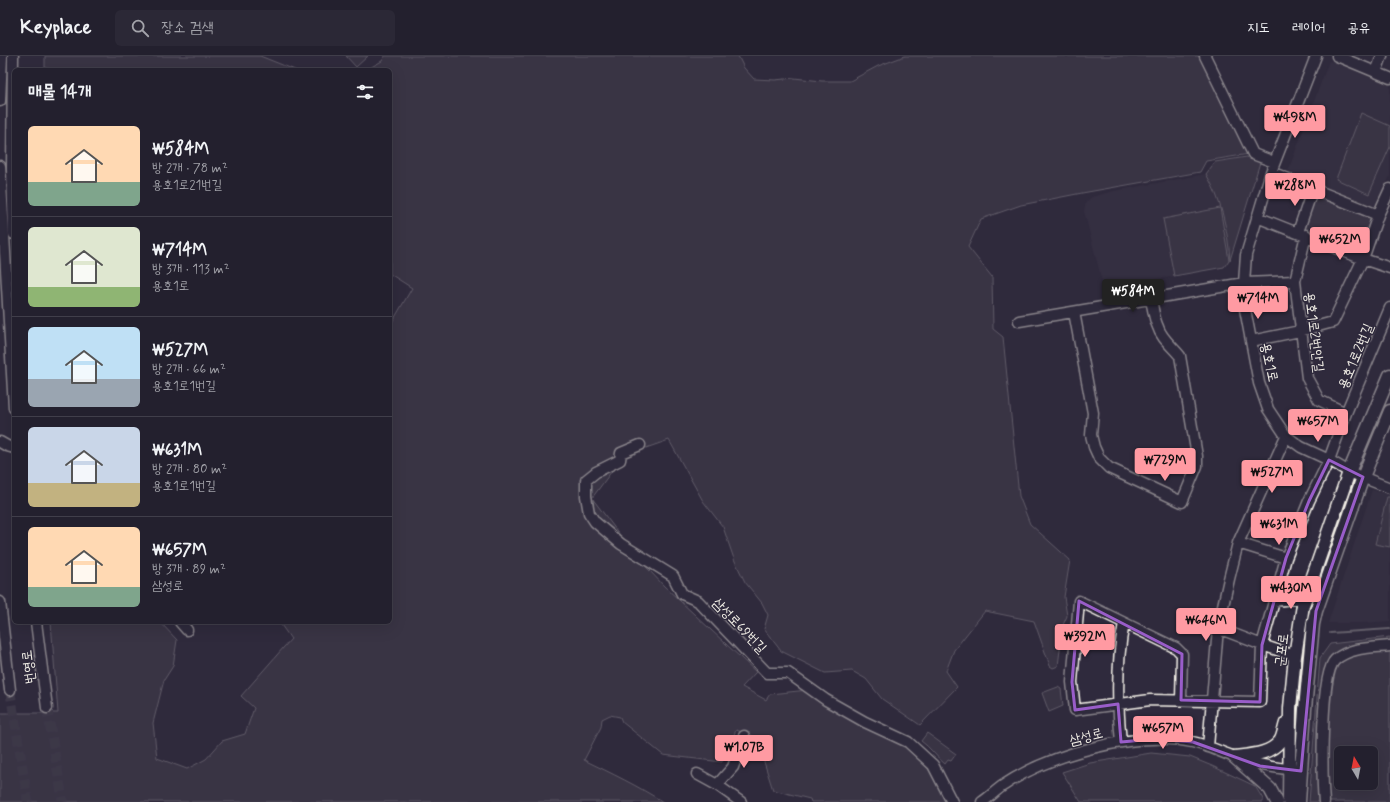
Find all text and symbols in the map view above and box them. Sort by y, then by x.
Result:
search box [115,10,395,46]
text: Keyplace [20,15,91,40]
icon: search [129,17,151,39]
text: 장소 검색 [161,18,214,38]
text: 지도 [1247,19,1270,37]
text: 레이어 [1292,19,1325,37]
text: 공유 [1347,19,1370,37]
text: 매물 14개 [28,81,91,103]
icon: filters [354,81,376,103]
pin: ₩498M [1267,105,1323,139]
text: ₩498M [1273,109,1317,126]
text: ₩584M [152,138,209,160]
icon: home [60,142,108,190]
text: 방 2개 · 78 m² [152,160,228,177]
pin: ₩288M [1267,173,1323,207]
text: 용호1로21번길 [152,177,222,194]
text: ₩288M [1274,177,1316,194]
pin: ₩652M [1312,227,1368,261]
text: ₩652M [1319,231,1361,248]
text: ₩714M [152,239,207,261]
icon: home [60,243,108,291]
text: 방 3개 · 113 m² [152,261,229,278]
text: 용호1로 [152,278,189,295]
pin: ₩584M [1105,279,1161,313]
text: ₩584M [1111,283,1155,300]
pin: ₩714M [1230,286,1286,320]
text: ₩714M [1237,290,1279,307]
street label: 용호1로2번안길 [1300,291,1328,374]
street label: 용호1로2번길 [1334,320,1378,392]
text: ₩527M [152,339,208,361]
street label: 용호1로 [1256,341,1282,384]
icon: home [60,343,108,391]
text: 방 2개 · 66 m² [152,361,226,378]
text: 용호1로1번길 [152,378,216,395]
pin: ₩657M [1290,409,1346,443]
text: ₩657M [1297,413,1339,430]
text: ₩631M [152,439,202,461]
icon: home [60,443,108,491]
pin: ₩729M [1137,448,1193,482]
text: ₩729M [1144,452,1186,469]
pin: ₩527M [1244,460,1300,494]
text: 방 2개 · 80 m² [152,461,227,478]
text: ₩527M [1251,464,1294,481]
text: 용호1로1번길 [152,478,216,495]
pin: ₩631M [1251,512,1307,546]
text: ₩631M [1260,516,1298,533]
text: ₩657M [152,539,207,561]
icon: home [60,543,108,591]
text: 방 3개 · 89 m² [152,561,226,578]
pin: ₩430M [1263,576,1319,610]
text: 삼성로 [152,578,183,595]
text: ₩430M [1270,580,1312,597]
street label: 삼성로69번길 [708,594,771,658]
pin: ₩646M [1178,608,1234,642]
text: ₩646M [1185,612,1227,629]
pin: ₩392M [1057,624,1113,658]
text: ₩392M [1064,628,1106,645]
street label: 군포로 [1271,632,1293,668]
street label: 번영로 [18,649,40,685]
pin: ₩657M [1135,716,1191,750]
text: ₩657M [1142,720,1184,737]
street label: 삼성로 [1068,724,1105,750]
pin: ₩1.07B [711,735,777,769]
text: ₩1.07B [724,739,764,756]
north arrow [1334,746,1378,790]
map controls [1334,746,1378,790]

